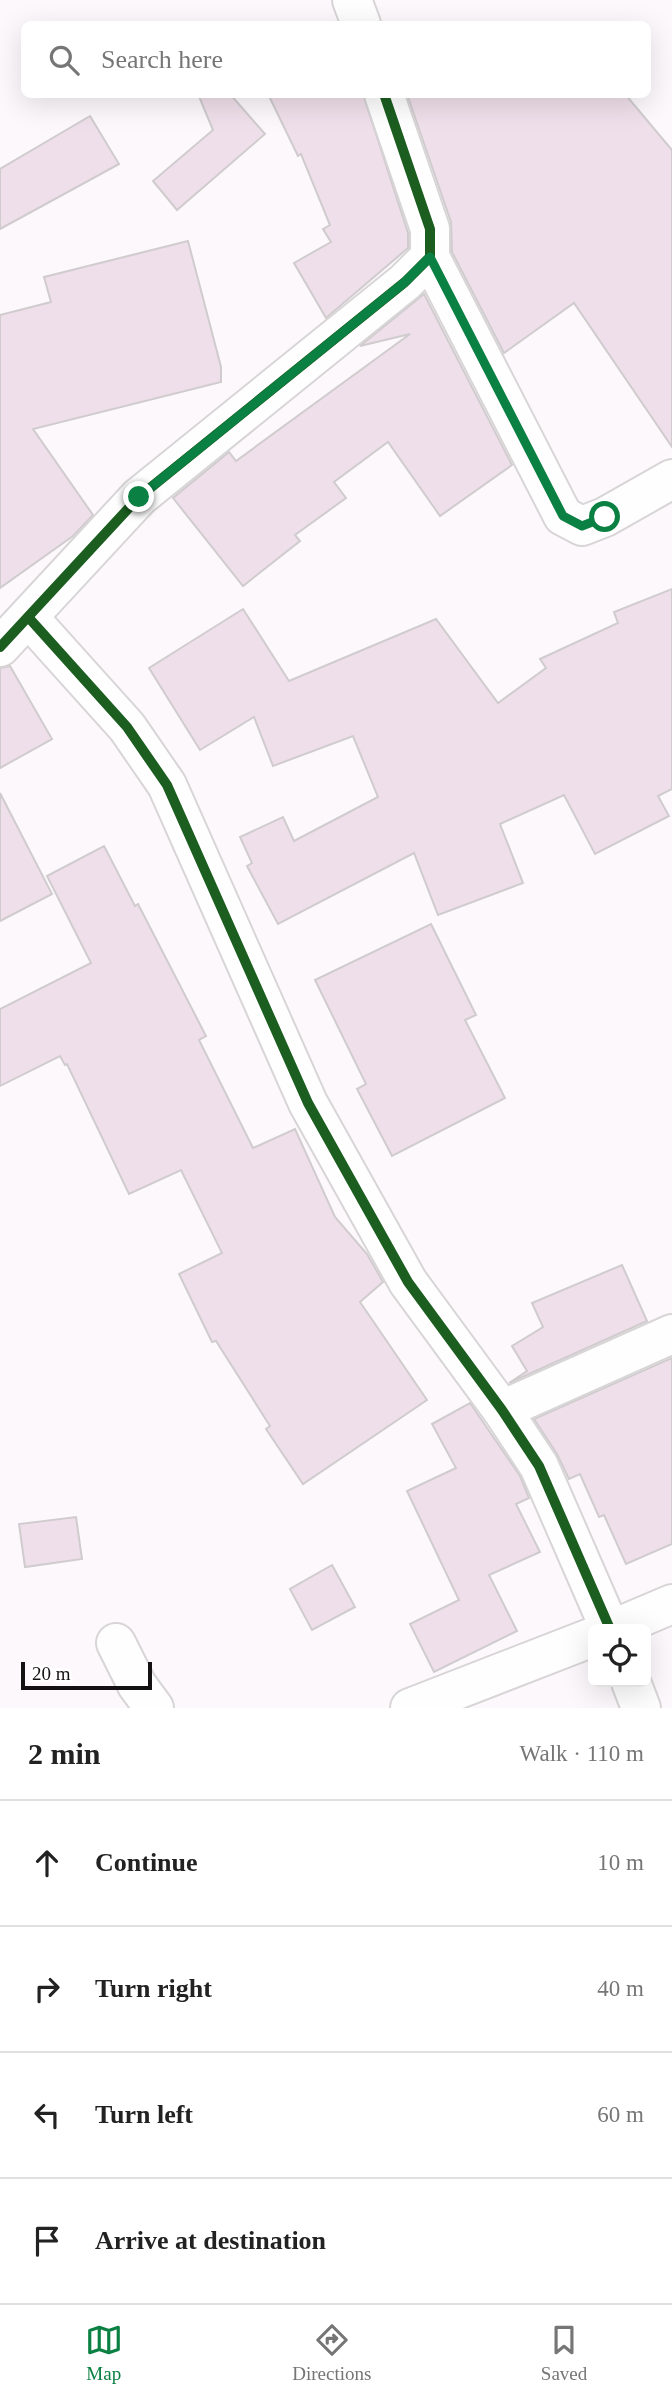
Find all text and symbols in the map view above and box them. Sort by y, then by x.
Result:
search box [21,21,651,98]
icon: search [45,41,83,79]
text: Search here [101,45,223,74]
route end [123,481,154,512]
route start [589,501,620,532]
map controls [588,1624,651,1687]
button: locate [588,1624,651,1687]
scale bar [21,1659,152,1691]
text: 20 m [32,1663,71,1684]
text: 2 min [28,1737,101,1770]
text: Walk · 110 m [520,1741,644,1766]
icon: ahead [28,1844,66,1882]
text: Continue [95,1848,198,1877]
text: 10 m [597,1850,644,1875]
icon: right [28,1970,66,2008]
text: Turn right [95,1974,212,2003]
text: 40 m [597,1976,644,2001]
icon: left [28,2096,66,2134]
text: Turn left [95,2100,193,2129]
text: 60 m [597,2102,644,2127]
icon: arrive [28,2222,66,2260]
text: Arrive at destination [95,2226,326,2255]
tab: Map [85,2321,123,2385]
tab: Directions [292,2321,371,2385]
tab: Saved [541,2321,587,2385]

